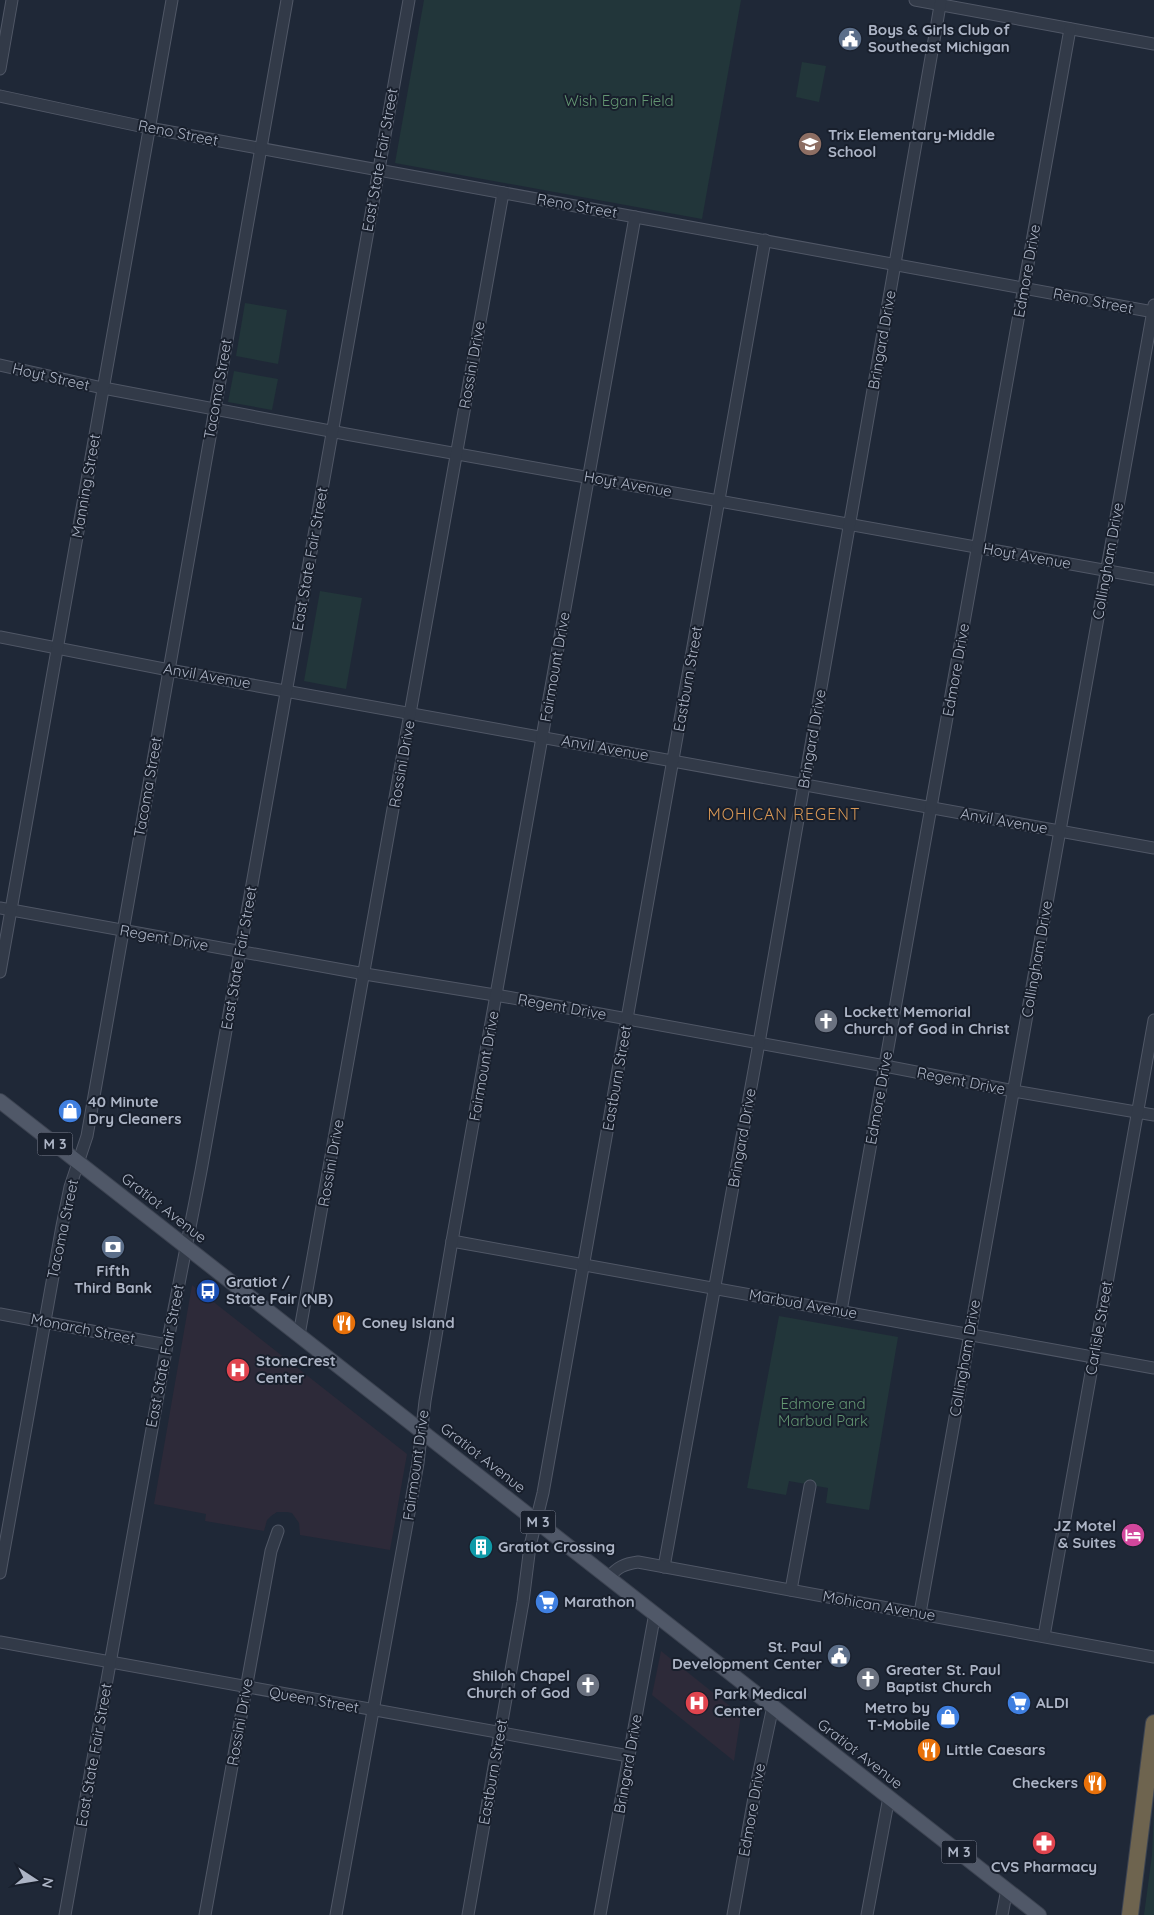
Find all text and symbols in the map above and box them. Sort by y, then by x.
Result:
place label: Boys & Girls Club of Southeast Michigan [868,20,1010,56]
public building icon: Boys & Girls Club of Southeast Michigan [837,26,863,52]
street label: East State Fair Street [358,87,401,233]
park label: Wish Egan Field [564,91,674,110]
street label: Reno Street [136,115,220,150]
place label: Trix Elementary-Middle School [828,125,995,161]
school or university icon: Trix Elementary-Middle School [797,131,823,157]
street label: Reno Street [535,189,619,222]
street label: Edmore Drive [1009,223,1044,319]
street label: Reno Street [1051,283,1135,318]
street label: Bringard Drive [863,289,900,391]
street label: Rossini Drive [454,320,489,410]
street label: Tacoma Street [199,337,236,440]
street label: Hoyt Street [11,358,92,395]
street label: Manning Street [67,432,104,539]
street label: Hoyt Avenue [583,466,673,501]
street label: East State Fair Street [288,486,331,632]
street label: Collingham Drive [1088,501,1127,621]
street label: Hoyt Avenue [982,538,1072,573]
street label: Fairmount Drive [535,610,574,723]
street label: Edmore Drive [938,622,973,718]
street label: Eastburn Street [669,625,706,733]
street label: Anvil Avenue [162,658,252,693]
street label: Bringard Drive [793,688,830,790]
street label: Rossini Drive [384,719,419,809]
street label: Anvil Avenue [560,730,650,765]
street label: Tacoma Street [129,735,166,838]
street label: Anvil Avenue [959,803,1049,838]
district label: MOHICAN REGENT [707,804,861,824]
street label: East State Fair Street [217,885,260,1031]
street label: Collingham Drive [1017,899,1056,1019]
street label: Regent Drive [118,920,210,955]
street label: Regent Drive [516,989,608,1024]
place label: Lockett Memorial Church of God in Christ [844,1002,1010,1038]
church icon: Lockett Memorial Church of God in Christ [813,1008,839,1034]
street label: Fairmount Drive [464,1009,503,1122]
street label: Eastburn Street [598,1024,635,1132]
street label: Edmore Drive [861,1050,896,1146]
street label: Regent Drive [915,1063,1007,1098]
street label: Bringard Drive [723,1087,760,1189]
place label: 40 Minute Dry Cleaners [88,1092,181,1128]
shop icon: 40 Minute Dry Cleaners [57,1098,83,1124]
street label: Rossini Drive [313,1118,348,1208]
road number: M 3 [38,1132,72,1156]
street label: Gratiot Avenue [118,1168,211,1247]
street label: Tacoma Street [43,1177,82,1280]
bank icon: Fifth Third Bank [100,1234,126,1260]
place label: Fifth Third Bank [74,1261,152,1297]
place label: Gratiot / State Fair (NB) [226,1272,333,1308]
bus stop icon: Gratiot / State Fair (NB) [195,1278,221,1304]
street label: Carlisle Street [1081,1279,1116,1376]
street label: East State Fair Street [141,1283,188,1429]
street label: Marbud Avenue [748,1285,859,1322]
street label: Collingham Drive [945,1298,984,1418]
street label: Monarch Street [29,1309,137,1348]
restaurant icon: Coney Island [331,1310,357,1336]
place label: Coney Island [362,1313,455,1332]
place label: StoneCrest Center [256,1351,336,1387]
hospital icon: StoneCrest Center [225,1357,251,1383]
park label: Edmore and Marbud Park [778,1394,868,1430]
street label: Fairmount Drive [398,1408,433,1521]
street label: Gratiot Avenue [437,1418,530,1497]
road number: M 3 [520,1510,556,1534]
place label: JZ Motel & Suites [1053,1516,1116,1552]
hotel icon: JZ Motel & Suites [1120,1522,1146,1548]
building icon: Gratiot Crossing [468,1534,494,1560]
place label: Gratiot Crossing [498,1537,615,1556]
street label: Mohican Avenue [821,1586,937,1625]
supermarket icon: Marathon [534,1589,560,1615]
place label: Marathon [564,1592,635,1611]
place label: St. Paul Development Center [672,1637,822,1673]
public building icon: St. Paul Development Center [826,1643,852,1669]
place label: Greater St. Paul Baptist Church [886,1660,1001,1696]
place label: Shiloh Chapel Church of God [467,1666,570,1702]
church icon: Greater St. Paul Baptist Church [855,1666,881,1692]
church icon: Shiloh Chapel Church of God [575,1672,601,1698]
street label: Rossini Drive [222,1677,257,1767]
street label: East State Fair Street [72,1682,115,1828]
street label: Queen Street [268,1682,360,1717]
place label: Park Medical Center [714,1684,807,1720]
hospital icon: Park Medical Center [684,1690,710,1716]
supermarket icon: ALDI [1006,1690,1032,1716]
place label: ALDI [1036,1693,1069,1712]
place label: Metro by T-Mobile [865,1698,930,1734]
shop icon: Metro by T-Mobile [935,1704,961,1730]
street label: Bringard Drive [609,1713,646,1815]
street label: Gratiot Avenue [814,1714,907,1793]
street label: Eastburn Street [474,1718,511,1826]
restaurant icon: Little Caesars [916,1737,942,1763]
place label: Little Caesars [946,1740,1045,1759]
street label: Edmore Drive [734,1762,769,1858]
restaurant icon: Checkers [1082,1770,1108,1796]
place label: Checkers [1012,1773,1078,1792]
pharmacy icon: CVS Pharmacy [1031,1830,1057,1856]
road number: M 3 [942,1840,976,1864]
north arrow [10,1855,60,1905]
place label: CVS Pharmacy [991,1857,1097,1876]
text: N [38,1876,58,1890]

